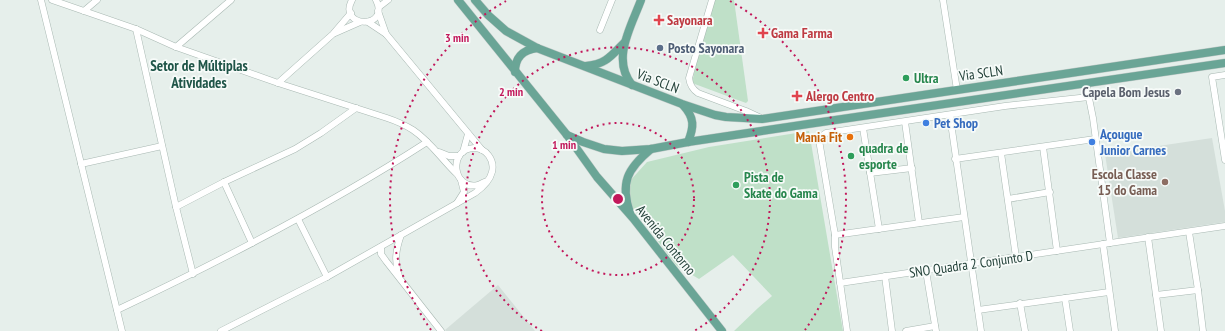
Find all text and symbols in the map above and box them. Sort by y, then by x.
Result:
place label: Sayonara [667,11,713,29]
marker: Sayonara [654,15,664,25]
place label: Gama Farma [771,24,833,42]
marker: Gama Farma [758,28,768,38]
text: 3 min [445,30,469,45]
place label: Posto Sayonara [668,39,744,57]
marker: Posto Sayonara [655,43,665,53]
district label: Setor de Múltiplas Atividades [150,56,248,92]
street label: Via SCLN [957,61,1004,85]
street label: Via SCLN [633,64,682,97]
place label: Ultra [914,69,939,87]
marker: Ultra [901,73,911,83]
place label: Capela Bom Jesus [1082,83,1170,101]
text: 2 min [499,84,523,99]
place label: Alergo Centro [805,87,874,105]
marker: Capela Bom Jesus [1173,87,1183,97]
marker: Alergo Centro [791,90,803,102]
place label: Pet Shop [934,114,978,132]
marker: Pet Shop [921,118,931,128]
place label: Açougue Junior Carnes [1099,125,1166,159]
place label: Mania Fit [796,128,842,146]
marker: Mania Fit [845,132,855,142]
text: 1 min [552,137,576,152]
marker: Açougue Junior Carnes [1087,137,1097,147]
place label: quadra de esporte [859,139,908,173]
marker: quadra de esporte [846,151,856,161]
place label: Escola Classe 15 do Gama [1092,165,1157,199]
place label: Pista de Skate do Gama [744,168,818,202]
marker: Escola Classe 15 do Gama [1160,177,1170,187]
marker: Pista de Skate do Gama [731,180,741,190]
centre of rings [611,192,625,206]
street label: Avenida Contorno [632,201,700,279]
street label: SNO Quadra 2 Conjunto D [908,246,1034,282]

